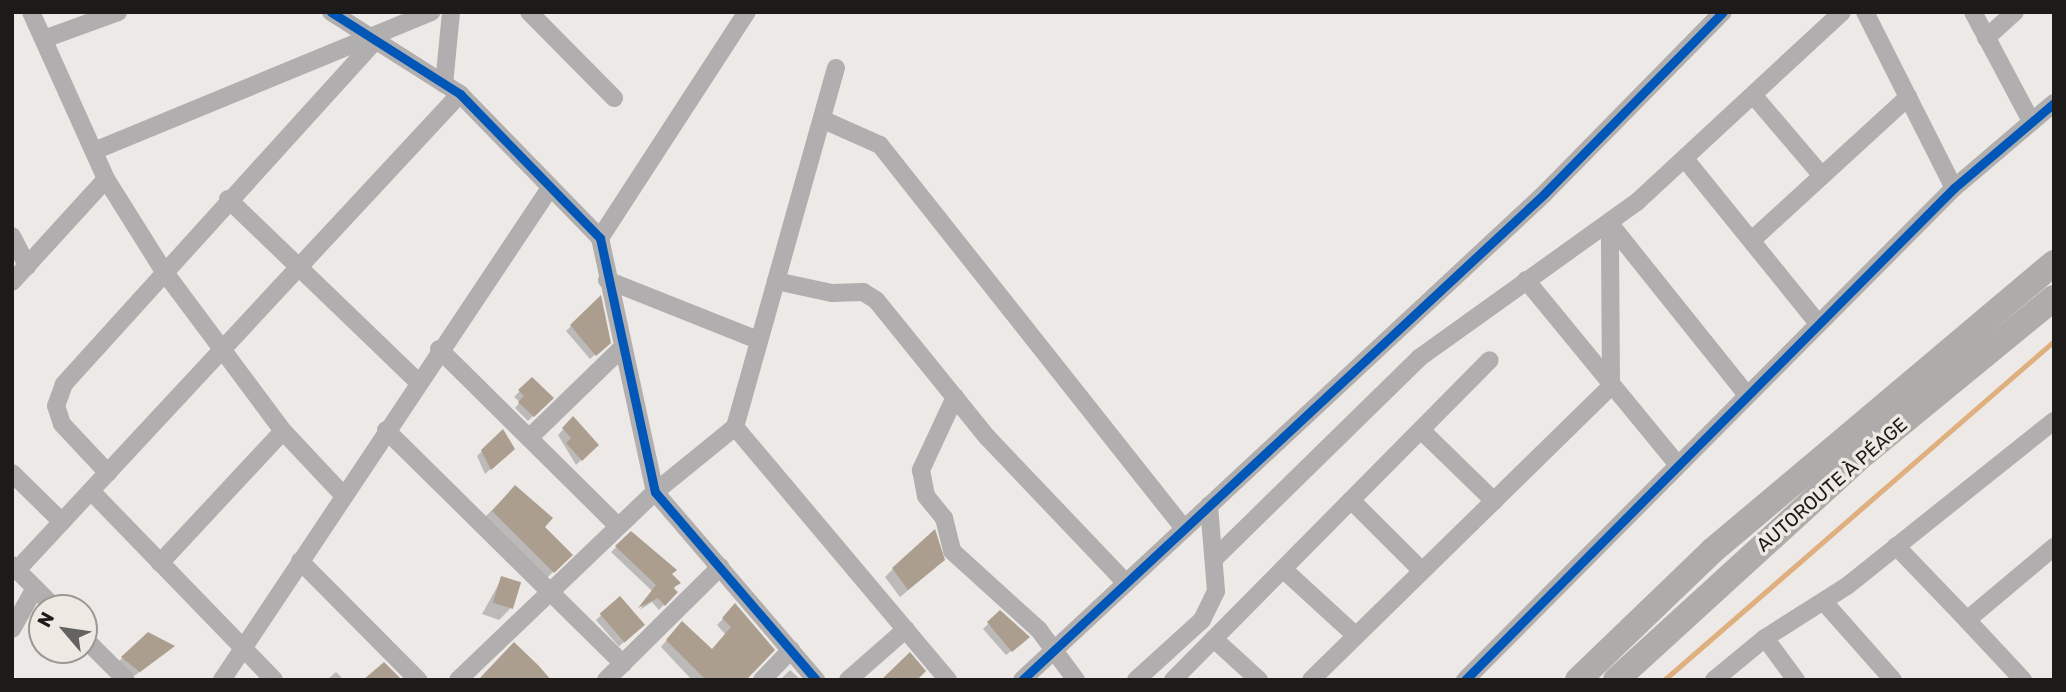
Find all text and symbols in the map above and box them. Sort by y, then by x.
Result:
street label: AUTOROUTE À PÉAGE [1752,413,1912,557]
north arrow [28,594,98,664]
text: N [33,608,59,631]

